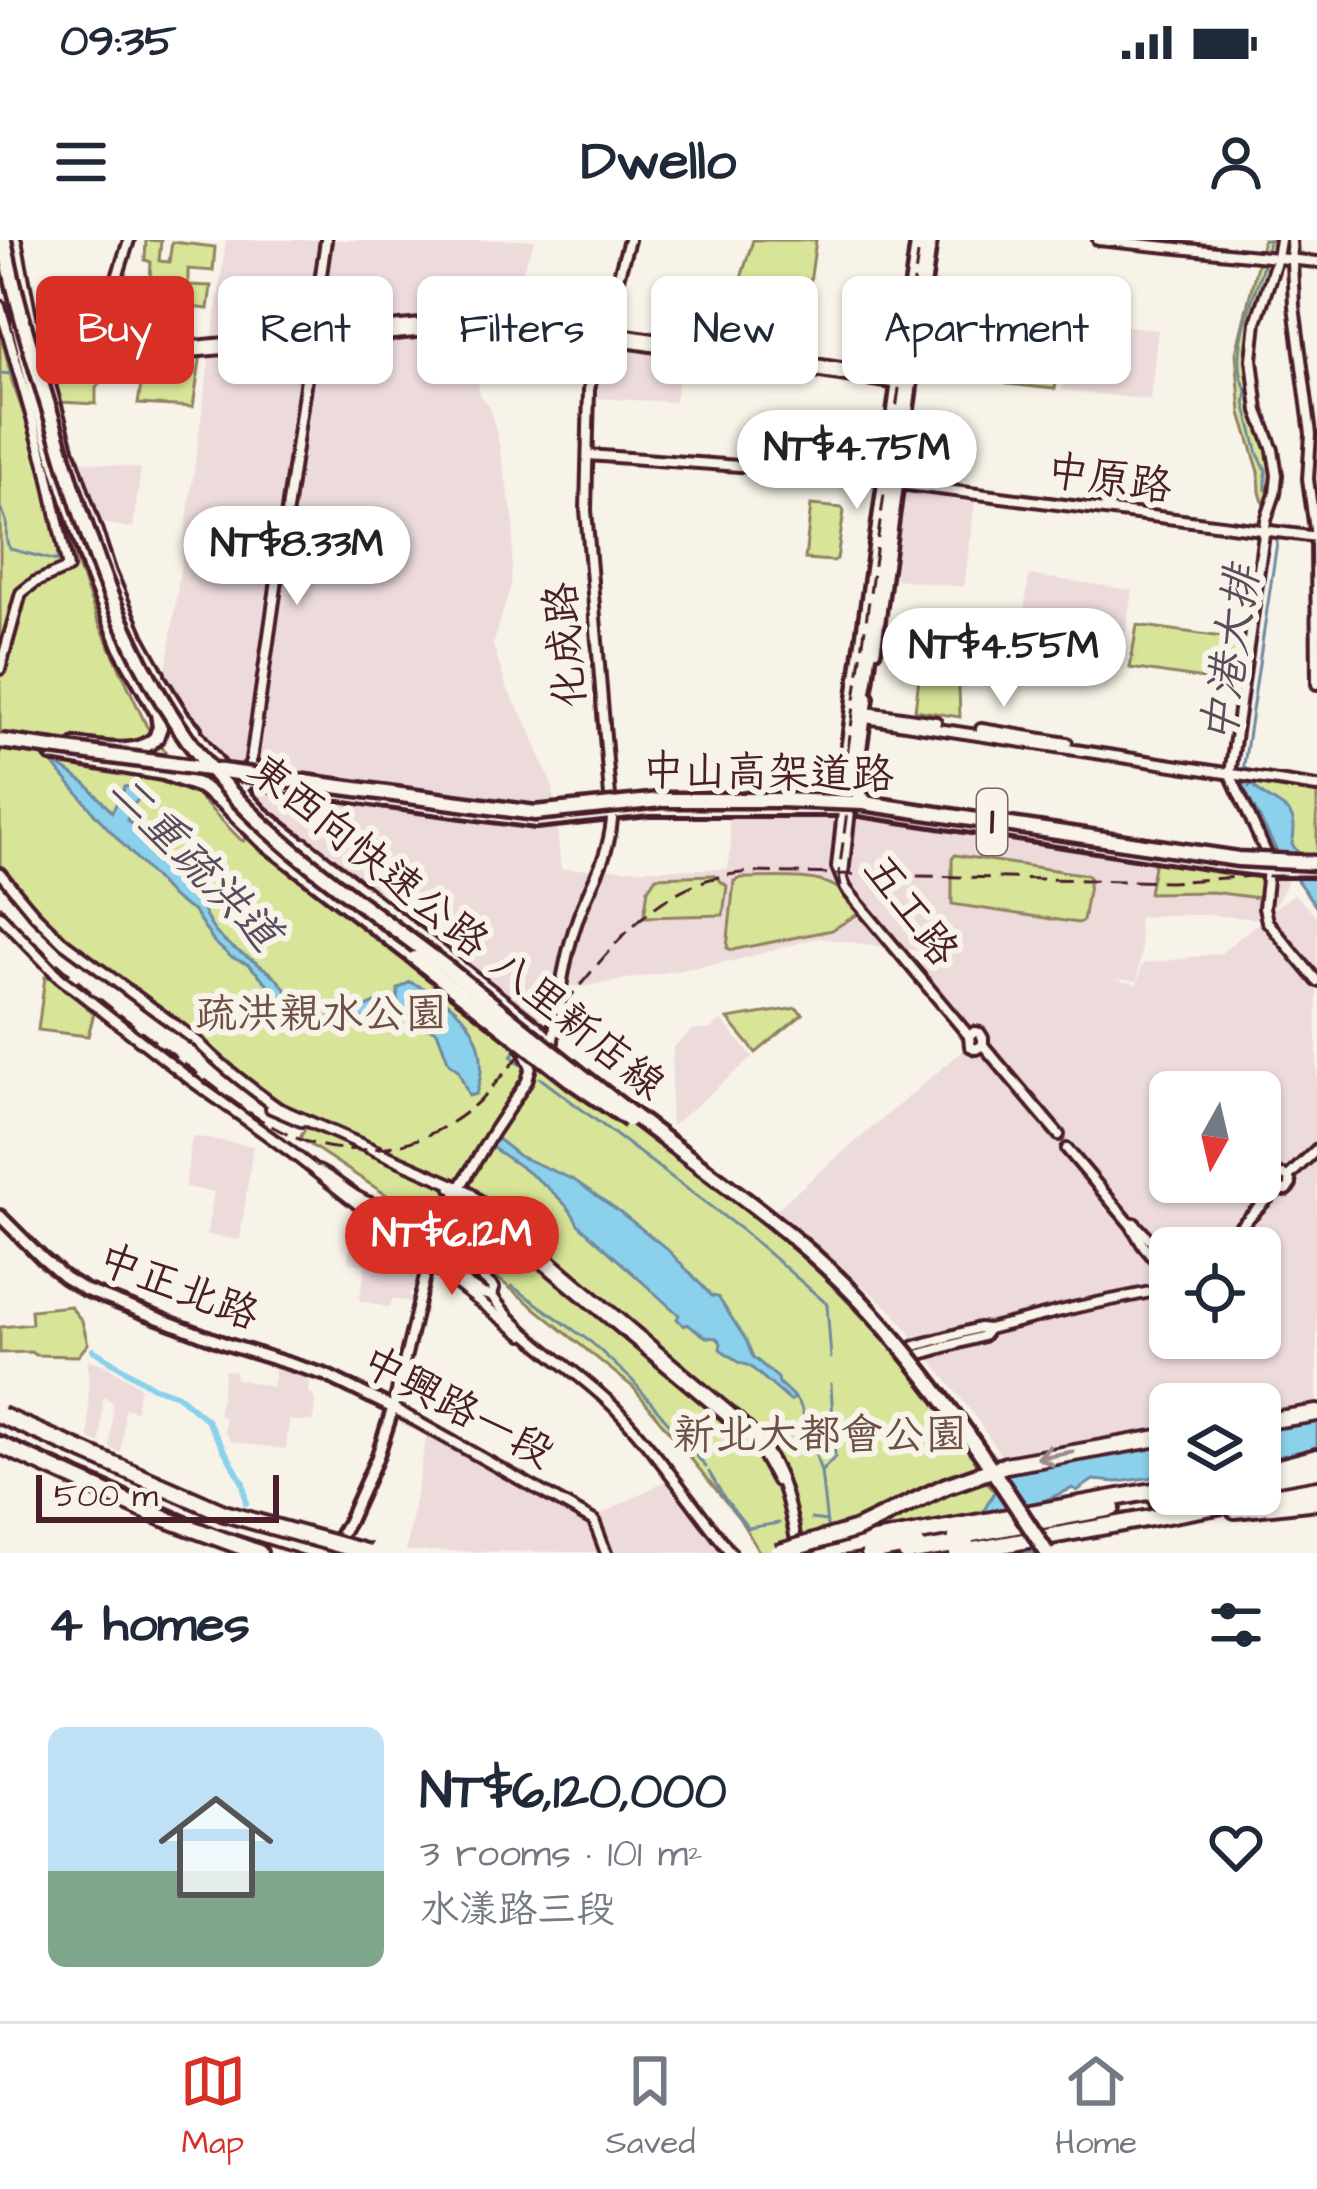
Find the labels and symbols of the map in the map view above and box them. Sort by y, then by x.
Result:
pin: NT$4.75M [733,410,981,512]
street label: 中原路 [1043,443,1175,517]
pin: NT$8.33M [173,506,421,608]
water label: 中港大排 [1189,558,1276,748]
street label: 化成路 [533,580,601,710]
pin: NT$4.55M [880,608,1128,710]
street label: 東西向快速公路 八里新店線 [235,742,677,1114]
street label: 中山高架道路 [642,743,894,805]
water label: 二重疏洪道 [94,761,297,968]
road number: 1 [977,789,1007,855]
street label: 五工路 [849,843,971,979]
park label: 疏洪親水公園 [195,986,447,1044]
north arrow [1149,1071,1281,1203]
pin: NT$6.12M [328,1196,576,1298]
street label: 中正北路 [89,1231,267,1345]
street label: 中興路一段 [351,1333,563,1483]
park label: 新北大都會公園 [673,1407,967,1465]
one-way arrow [1036,1445,1075,1468]
scale bar [36,1469,279,1522]

